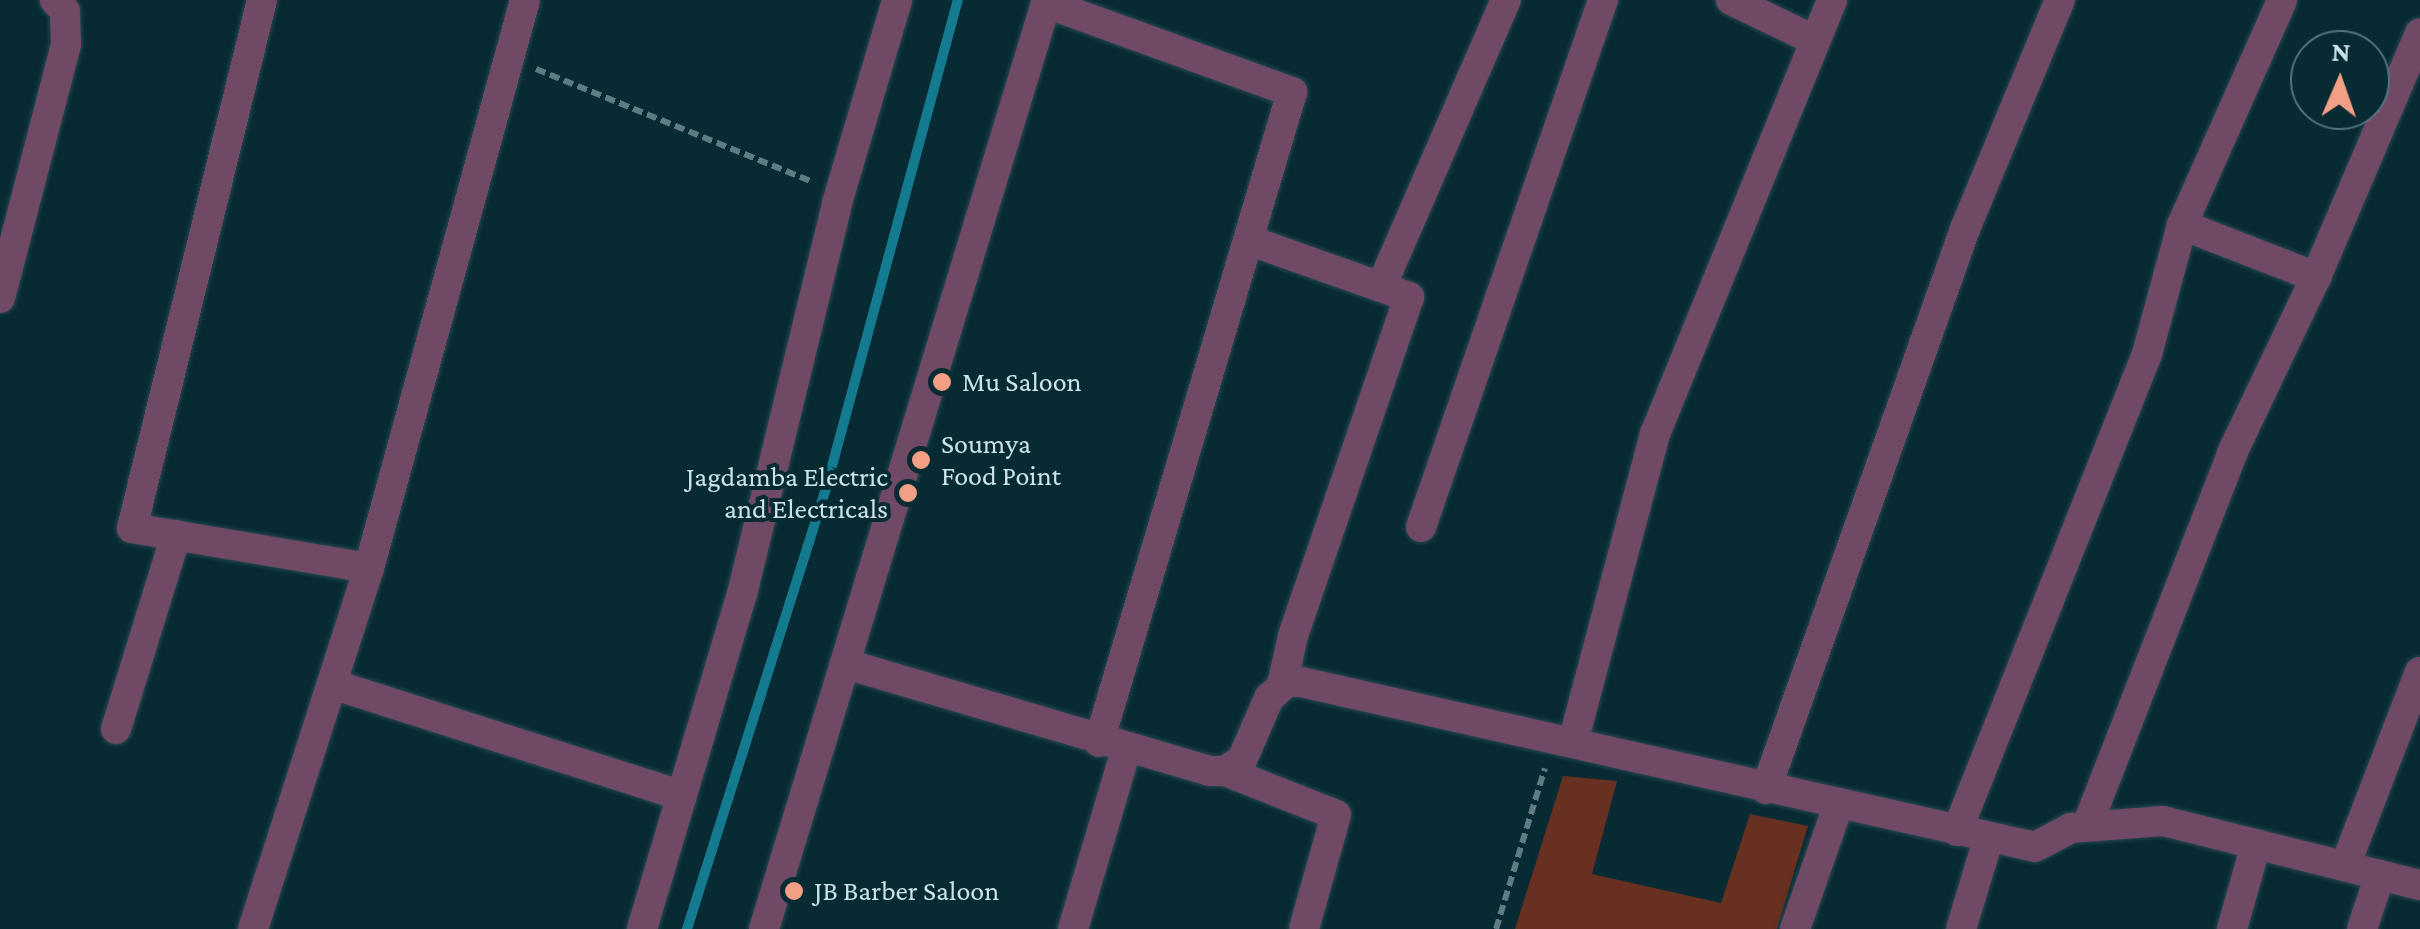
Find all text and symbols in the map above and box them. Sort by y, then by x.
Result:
north arrow [2290,30,2390,130]
text: N [2331,36,2351,67]
place label: Mu Saloon [962,365,1082,399]
marker: Mu Saloon [931,371,953,393]
place label: Soumya Food Point [941,427,1061,493]
marker: Soumya Food Point [910,449,932,471]
place label: Jagdamba Electric and Electricals [686,460,888,526]
marker: Jagdamba Electric and Electricals [897,482,919,504]
place label: JB Barber Saloon [814,874,999,908]
marker: JB Barber Saloon [783,880,805,902]

